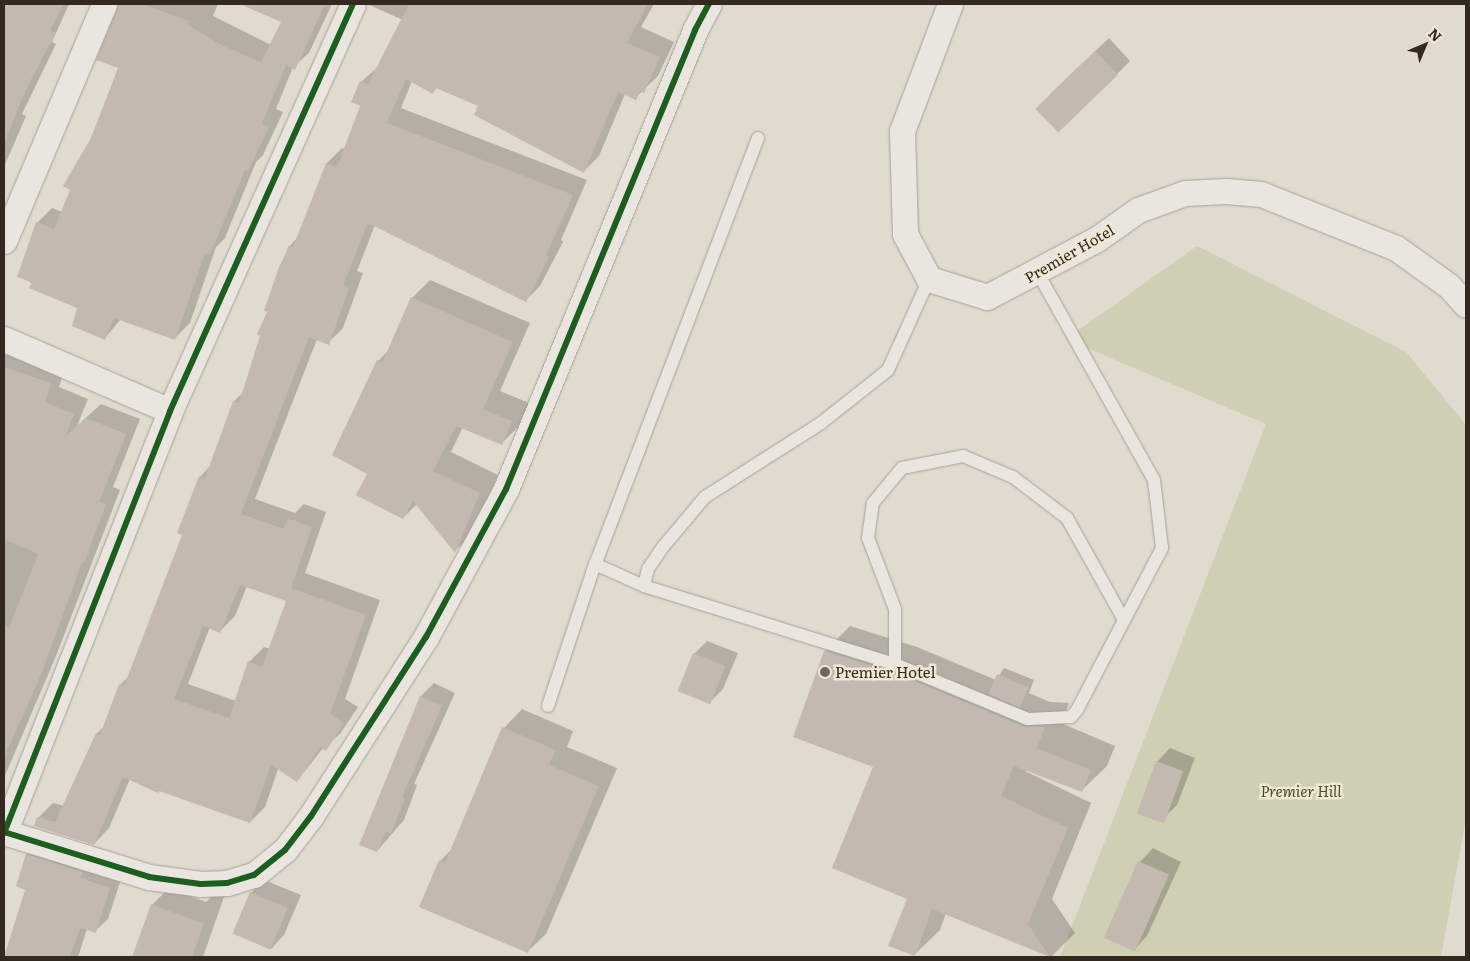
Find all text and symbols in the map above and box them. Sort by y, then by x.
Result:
north arrow [1400,20,1450,70]
text: N [1424,23,1447,46]
street label: Premier Hotel [1021,220,1117,286]
place label: Premier Hotel [835,663,935,681]
marker: Premier Hotel [819,666,831,678]
park label: Premier Hill [1261,782,1341,800]

